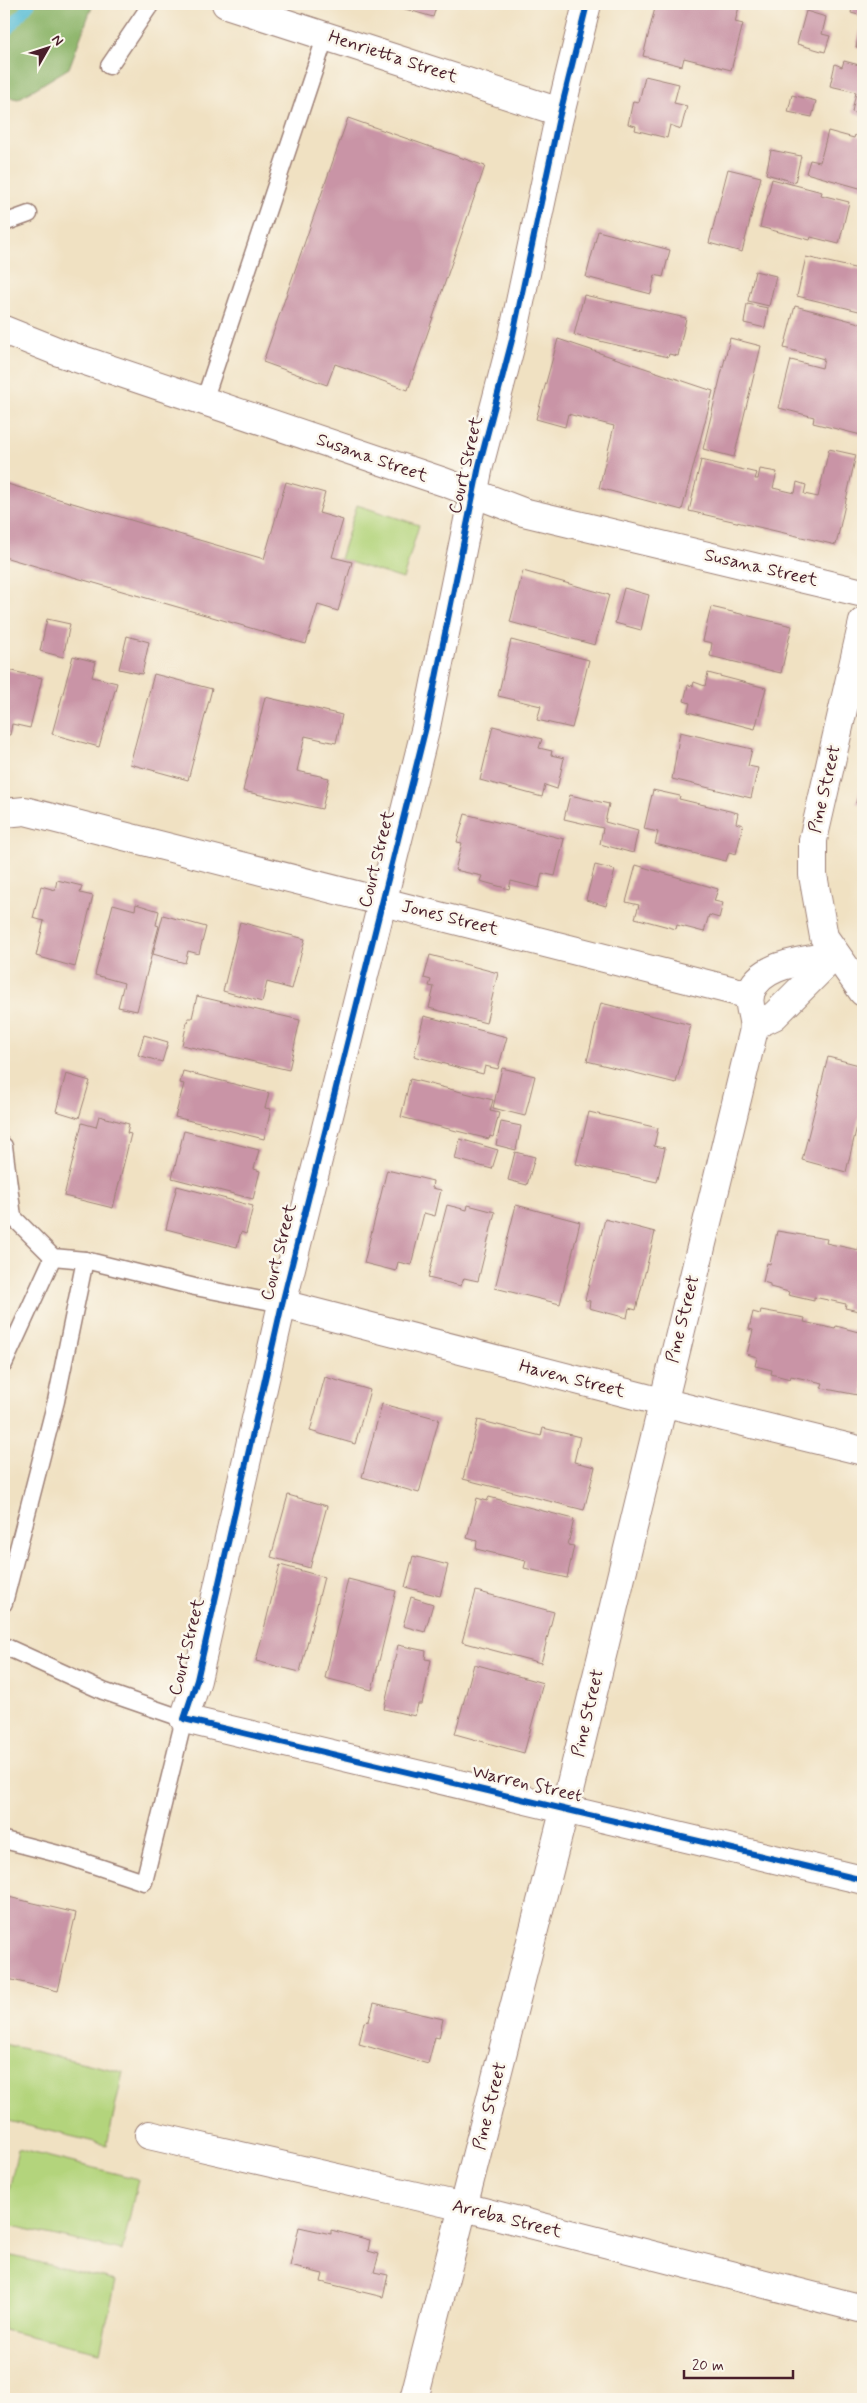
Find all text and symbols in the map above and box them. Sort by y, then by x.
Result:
north arrow [22,22,72,72]
street label: Henrietta Street [325,25,461,89]
text: N [47,31,67,50]
street label: Court Street [443,413,489,516]
street label: Susana Street [313,428,431,488]
street label: Susana Street [702,543,821,593]
street label: Pine Street [803,743,847,835]
street label: Court Street [353,807,401,910]
street label: Jones Street [399,894,501,942]
street label: Court Street [255,1200,303,1303]
street label: Pine Street [660,1273,706,1365]
street label: Haven Street [517,1354,628,1404]
street label: Court Street [163,1595,211,1698]
street label: Pine Street [566,1667,610,1759]
street label: Warren Street [470,1760,585,1808]
street label: Pine Street [467,2060,513,2152]
street label: Arreba Street [450,2194,565,2244]
scale bar [684,2348,793,2380]
text: 20 m [692,2356,724,2376]

